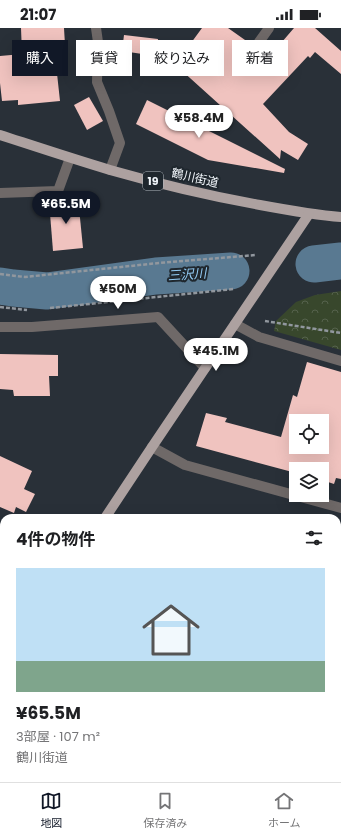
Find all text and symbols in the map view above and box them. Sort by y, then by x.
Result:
text: 21:07 [20,4,56,25]
chip: 購入 [12,40,68,76]
chip: 賃貸 [76,40,132,76]
chip: 絞り込み [140,40,224,76]
chip: 新着 [232,40,288,76]
pin: ¥58.4M [166,105,232,139]
text: ¥58.4M [174,108,224,127]
street label: 鶴川街道 [170,164,220,191]
road number: 19 [143,172,163,190]
pin: ¥65.5M [33,191,99,225]
text: ¥65.5M [41,194,91,213]
water label: 三沢川 [167,264,209,285]
pin: ¥50M [94,276,142,310]
text: ¥50M [99,279,137,298]
pin: ¥45.1M [183,338,249,372]
text: ¥45.1M [193,341,239,360]
map controls [289,414,329,502]
button: locate [289,414,329,454]
button: layers [289,462,329,502]
text: 4件の物件 [16,527,96,551]
icon: filters [303,527,325,549]
icon: home [135,594,207,666]
text: ¥65.5M [16,701,81,725]
text: 3部屋 · 107 m² [16,727,100,746]
text: 鶴川街道 [16,748,68,767]
tab: 地図 [40,790,62,832]
tab: 保存済み [143,790,187,832]
tab: ホーム [268,790,301,832]

